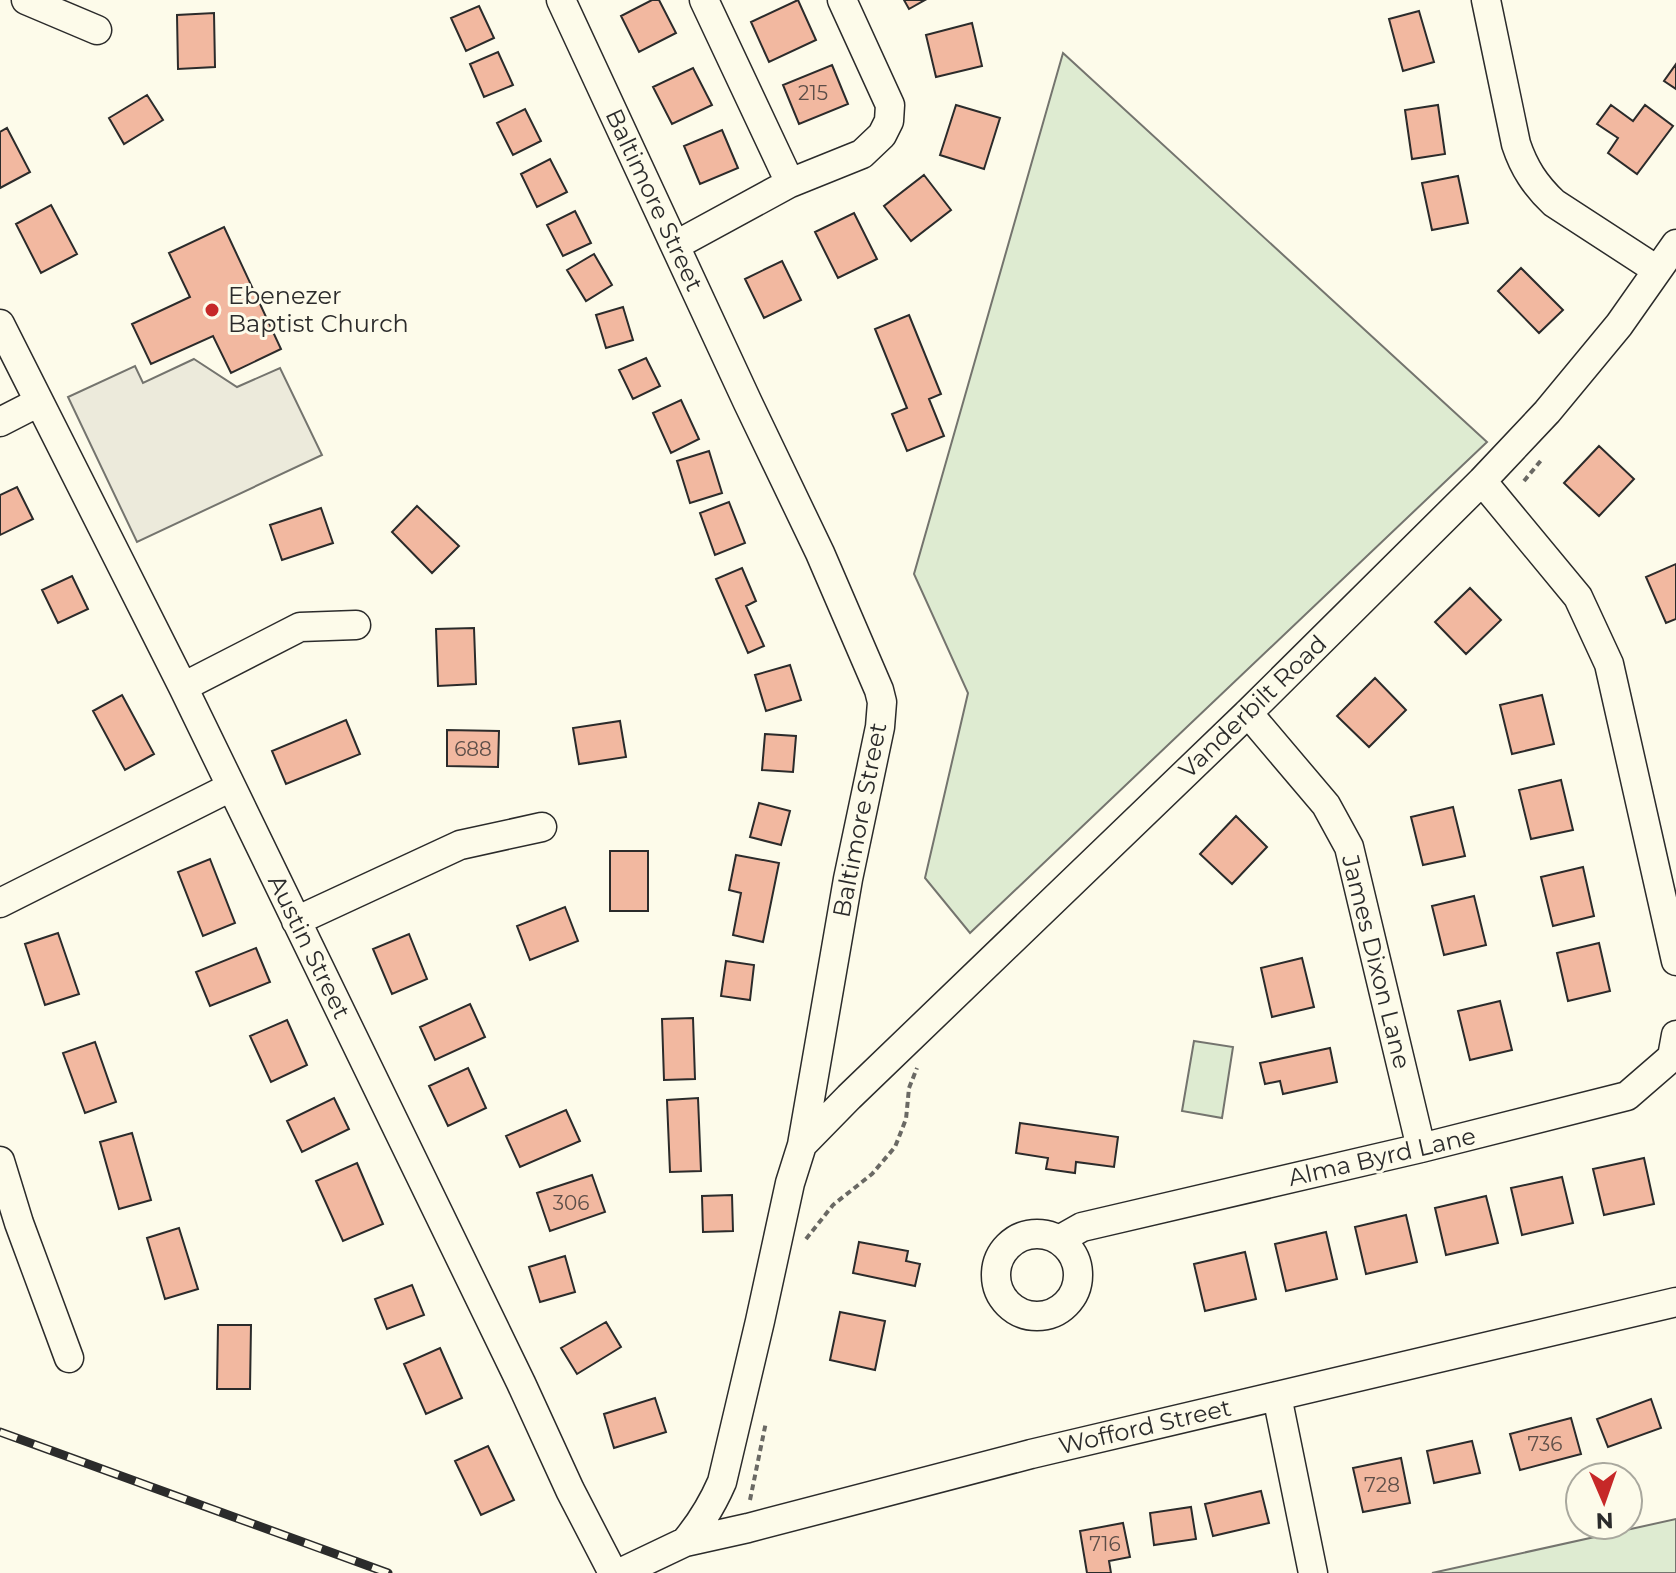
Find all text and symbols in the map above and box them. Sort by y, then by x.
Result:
house number: 215 [798,81,828,105]
street label: Baltimore Street [599,104,710,296]
place label: Ebenezer Baptist Church [228,281,409,338]
marker: Ebenezer Baptist Church [203,301,221,319]
street label: Vanderbilt Road [1173,629,1332,784]
street label: Baltimore Street [826,720,893,920]
house number: 688 [454,737,492,761]
street label: James Dixon Lane [1336,851,1417,1072]
street label: Austin Street [262,870,357,1024]
street label: Alma Byrd Lane [1285,1121,1478,1192]
house number: 306 [553,1191,589,1215]
street label: Wofford Street [1056,1393,1234,1460]
house number: 736 [1527,1432,1563,1456]
north arrow [1564,1461,1644,1541]
house number: 728 [1364,1473,1400,1497]
text: N [1595,1507,1614,1534]
house number: 716 [1089,1532,1121,1556]

